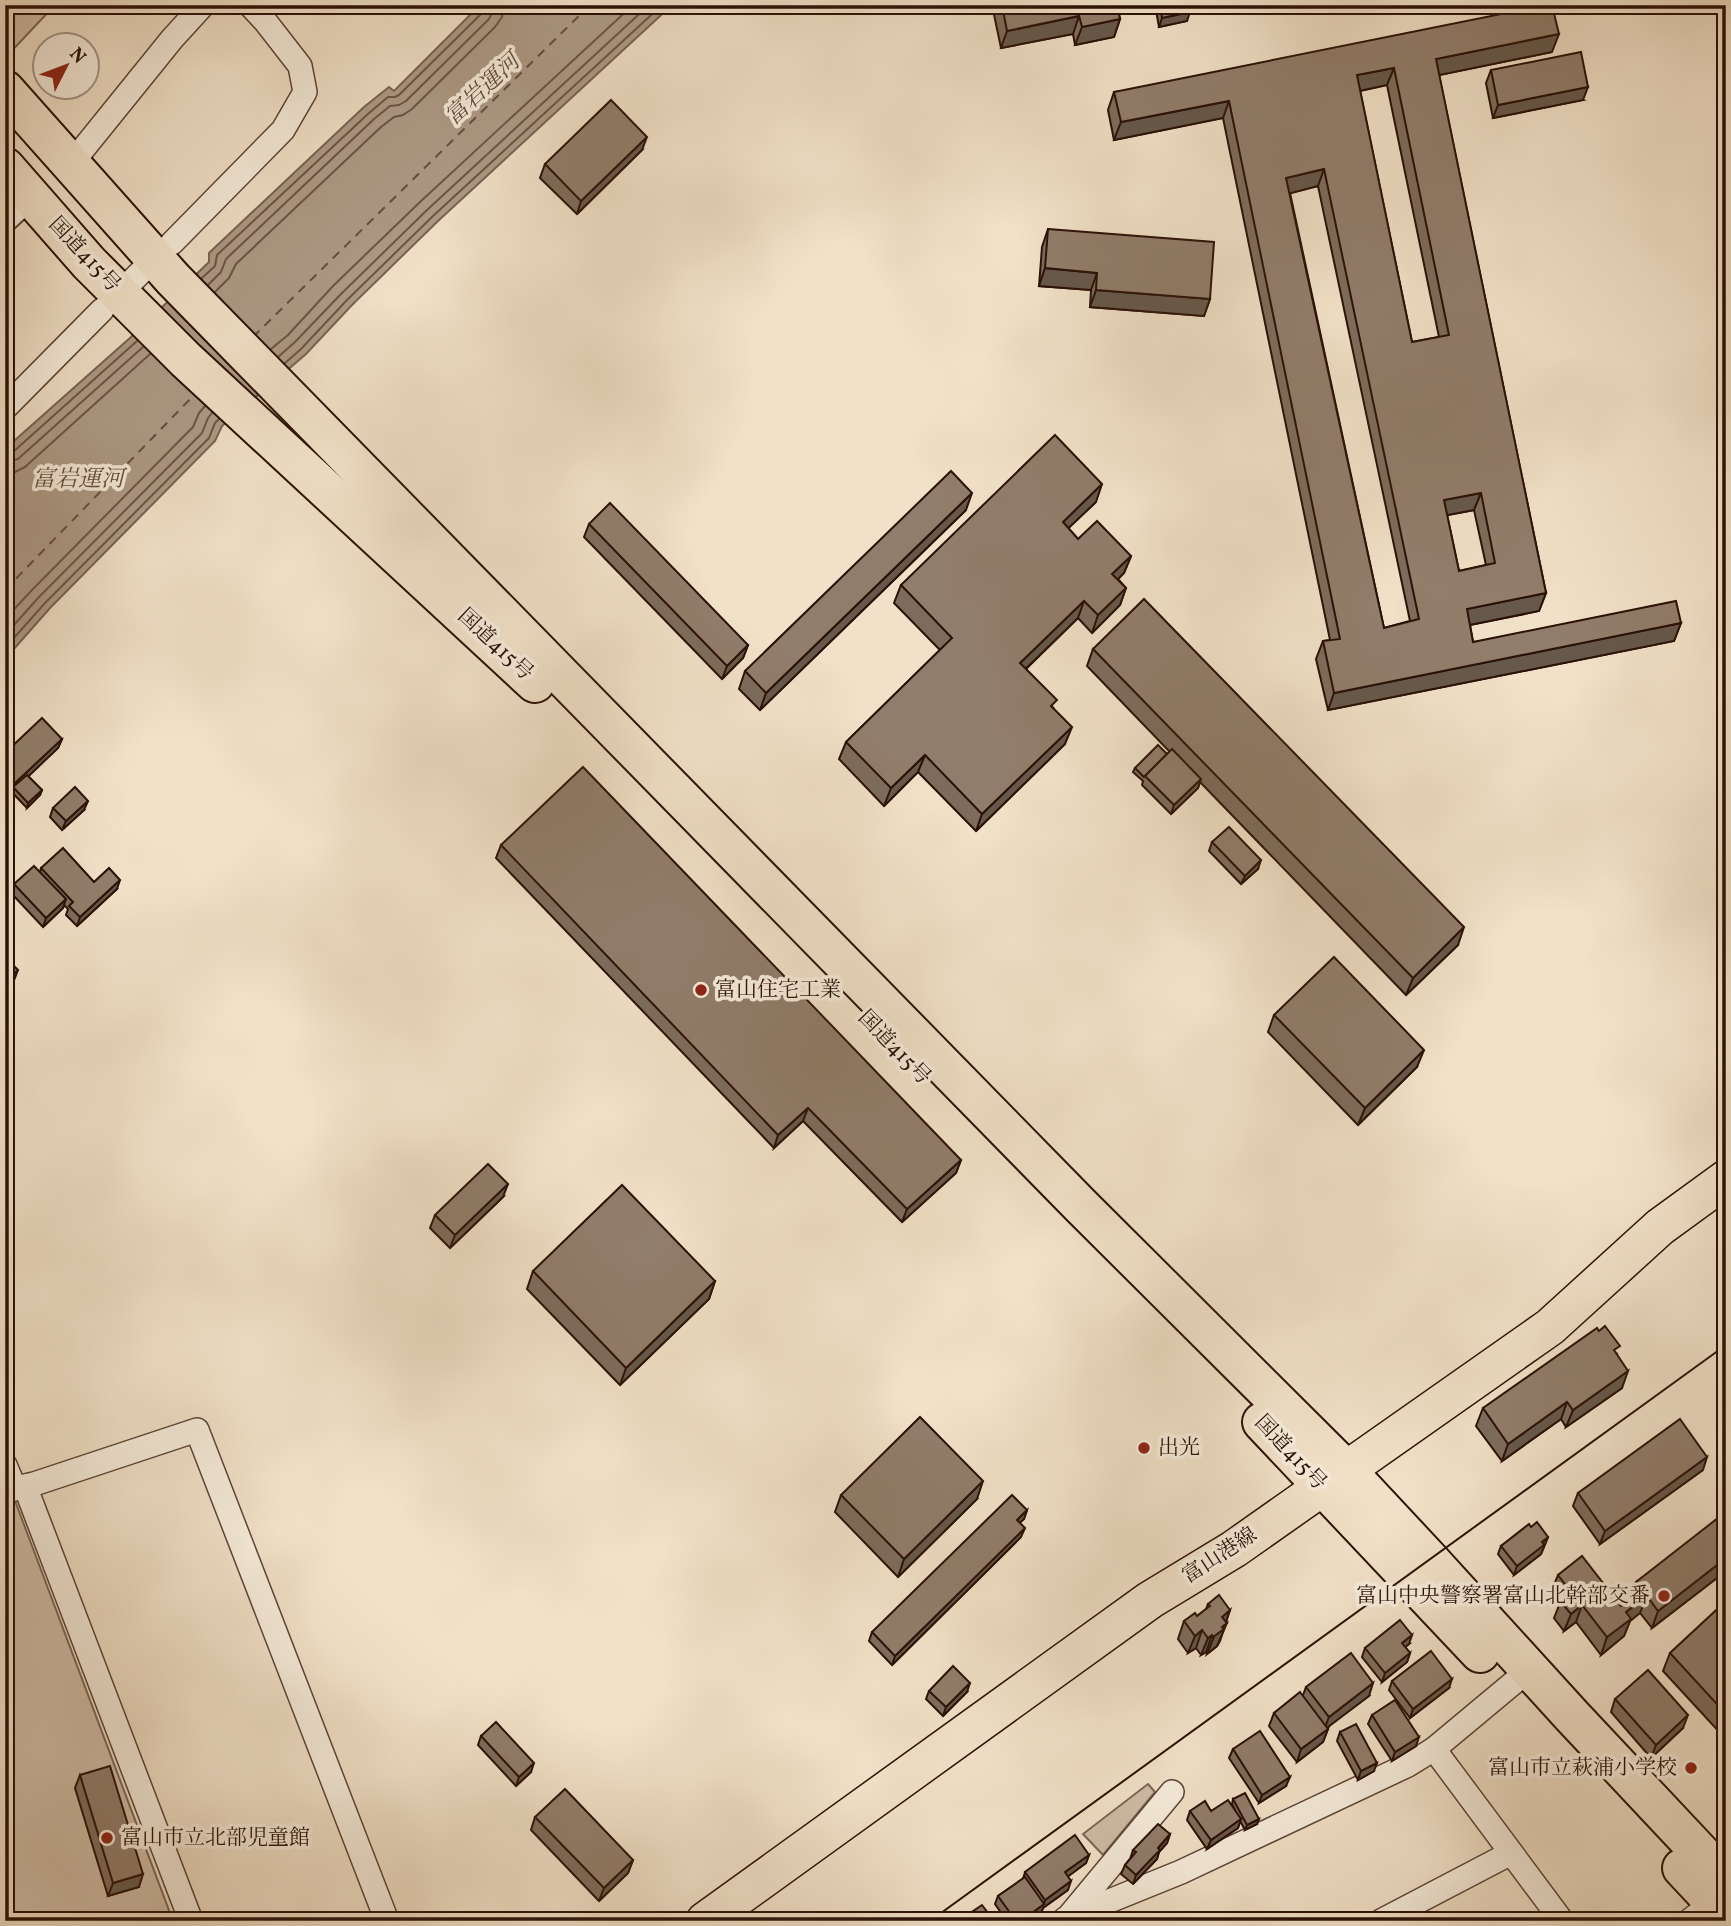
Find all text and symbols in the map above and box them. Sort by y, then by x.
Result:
north arrow [32,32,102,102]
text: N [63,42,92,70]
water label: 富岩運河 [438,44,530,133]
street label: 国道415号 [41,211,127,299]
water label: 富岩運河 [32,464,128,496]
street label: 国道415号 [451,602,539,688]
place label: 富山住宅工業 [715,976,841,1005]
marker: 富山住宅工業 [693,982,709,998]
street label: 国道415号 [851,1004,937,1092]
street label: 国道415号 [1247,1409,1333,1497]
place label: 出光 [1158,1434,1200,1463]
marker: 出光 [1136,1440,1152,1456]
street label: 富山港線 [1177,1521,1263,1591]
place label: 富山中央警察署富山北幹部交番 [1356,1582,1650,1611]
marker: 富山中央警察署富山北幹部交番 [1656,1588,1672,1604]
place label: 富山市立萩浦小学校 [1488,1754,1677,1783]
marker: 富山市立萩浦小学校 [1683,1760,1699,1776]
place label: 富山市立北部児童館 [121,1824,310,1853]
marker: 富山市立北部児童館 [99,1830,115,1846]

